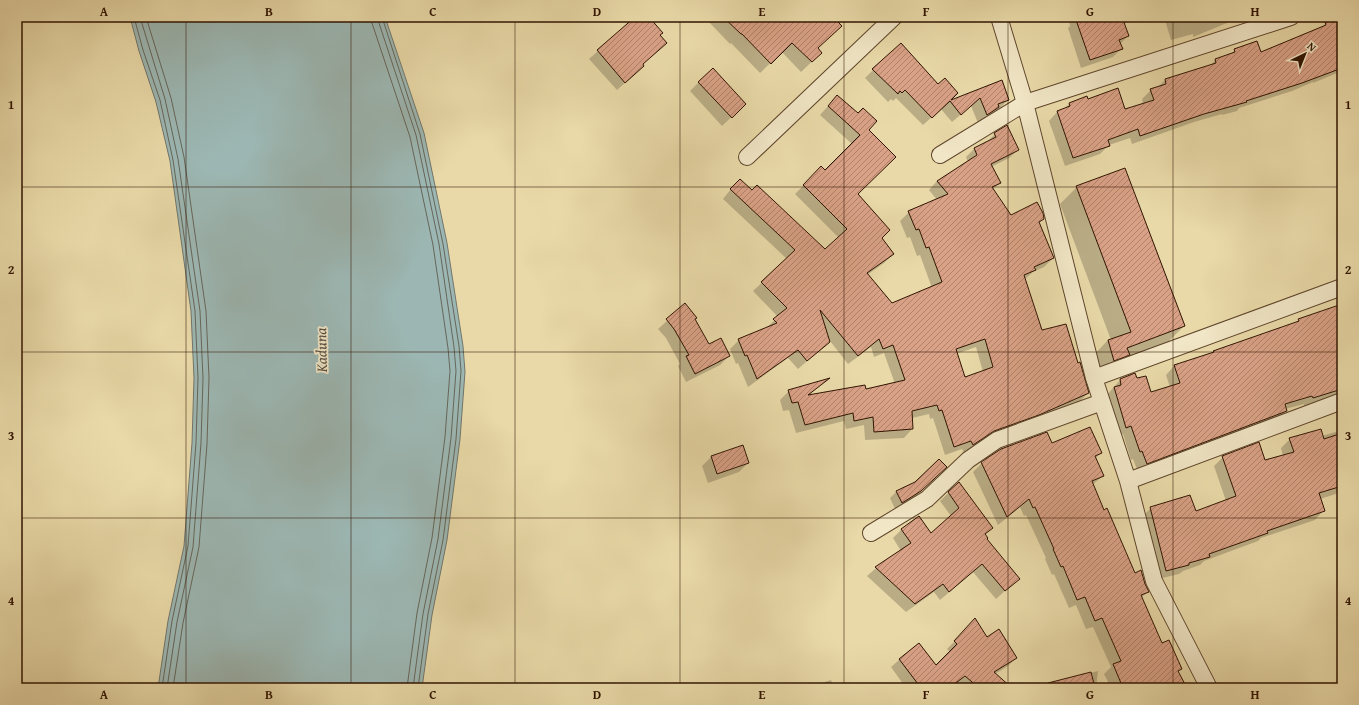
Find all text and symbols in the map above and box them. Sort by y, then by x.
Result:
text: A [100,2,109,21]
text: B [265,2,273,21]
text: C [429,2,437,21]
text: D [593,2,601,21]
text: E [759,2,766,21]
text: F [923,2,930,21]
text: G [1086,2,1094,21]
text: H [1250,2,1260,21]
north arrow [1285,34,1325,74]
text: N [1304,38,1320,55]
text: 1 [8,95,14,114]
text: 1 [1345,95,1351,114]
text: 2 [8,260,15,279]
text: 2 [1345,260,1352,279]
water label: Kaduna [310,327,332,373]
text: 3 [8,426,14,445]
text: 3 [1345,426,1351,445]
text: 4 [8,591,15,610]
text: 4 [1345,591,1352,610]
text: A [100,685,109,704]
text: B [265,685,273,704]
text: C [429,685,437,704]
text: D [593,685,601,704]
text: E [759,685,766,704]
text: F [923,685,930,704]
text: G [1086,685,1094,704]
text: H [1250,685,1260,704]

